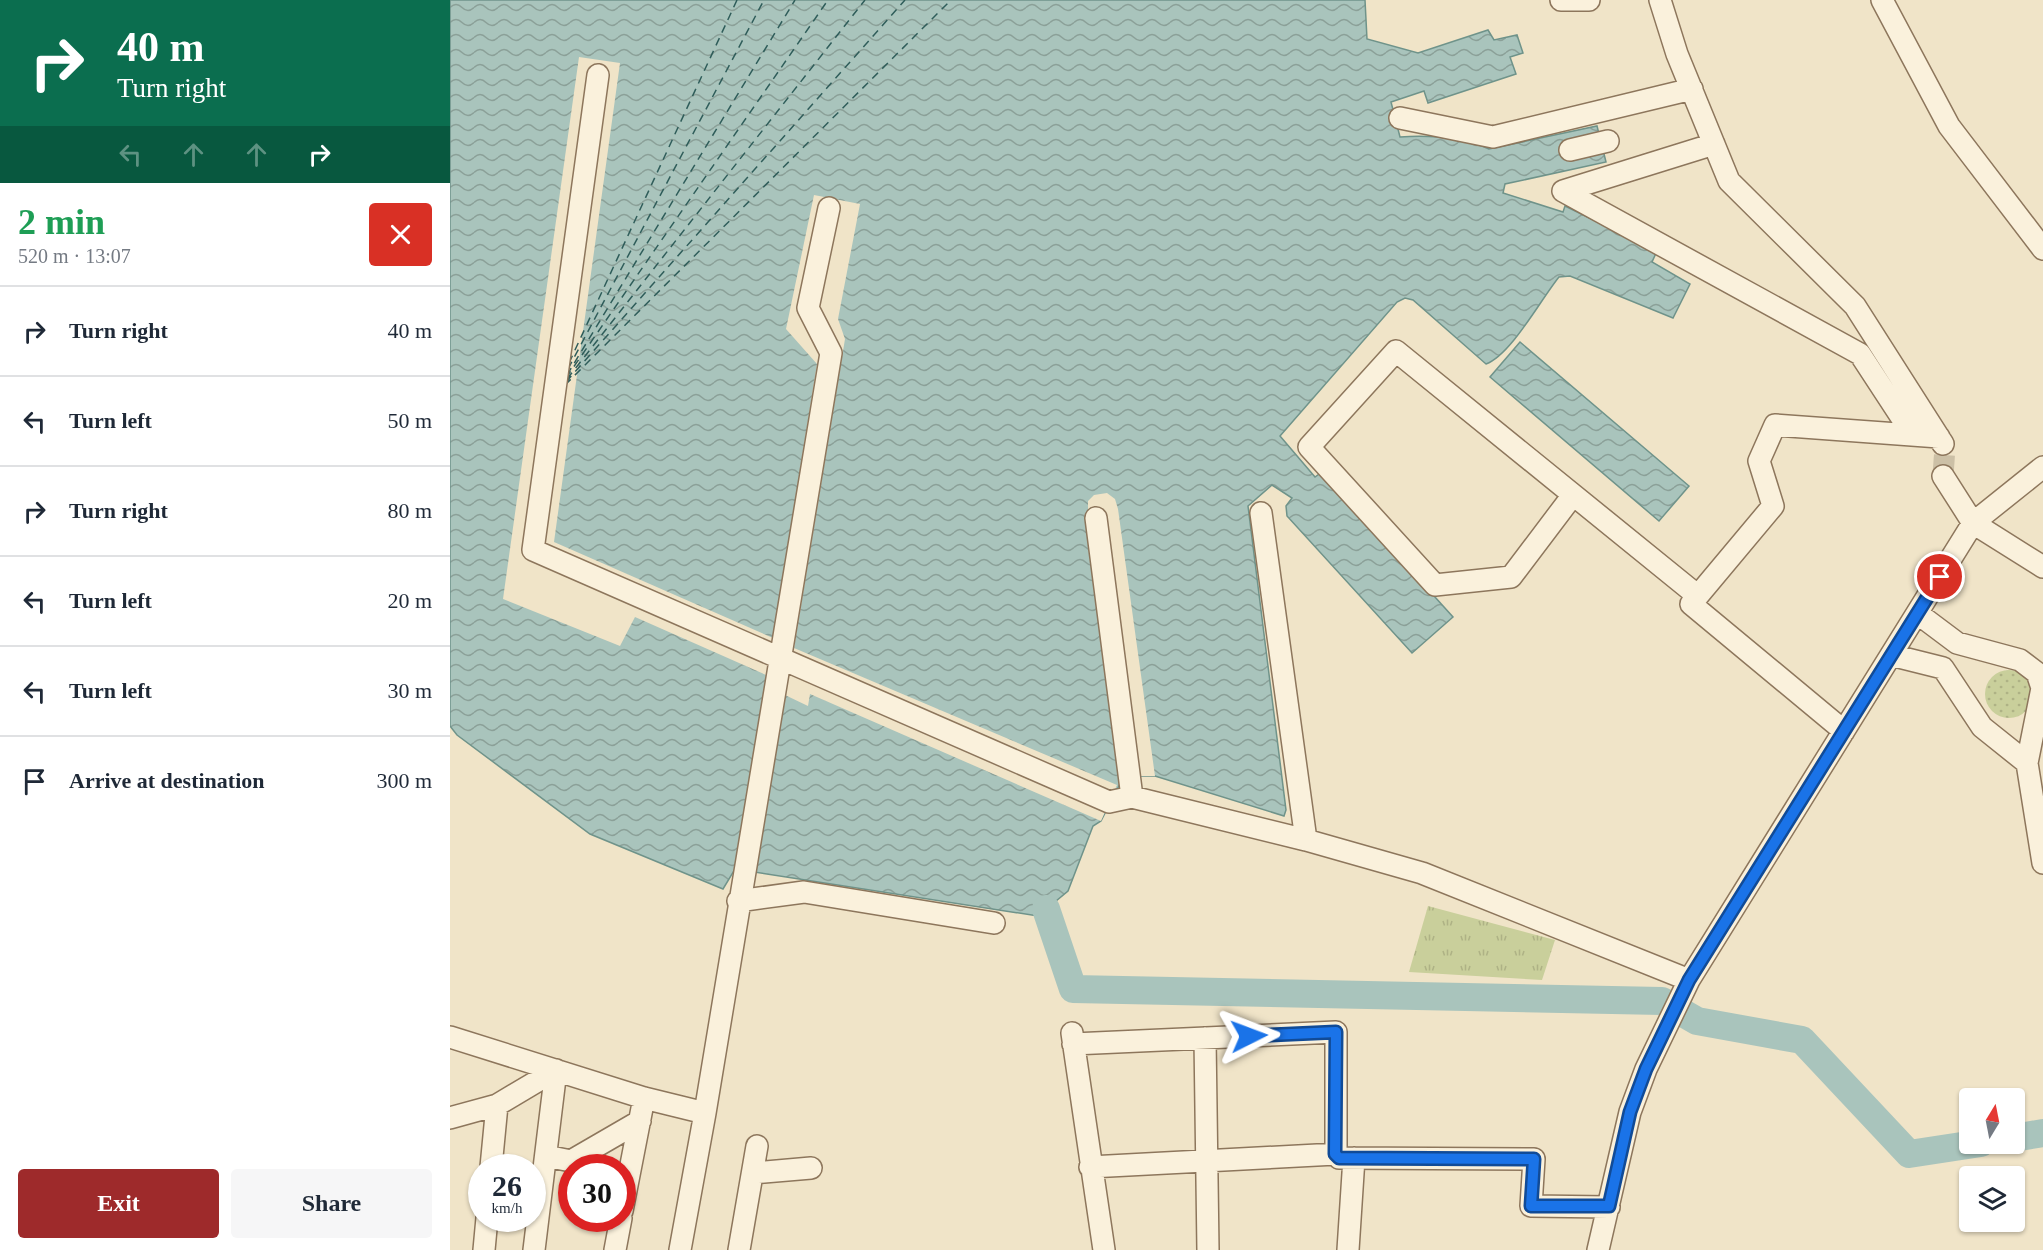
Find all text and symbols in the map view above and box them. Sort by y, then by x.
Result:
icon: right [18,24,96,102]
text: 40 m [117,24,205,70]
text: Turn right [117,73,226,103]
icon: left [114,138,147,171]
icon: ahead [177,138,210,171]
icon: ahead [240,138,273,171]
icon: right [303,138,336,171]
text: 2 min [18,202,105,242]
button: close [369,203,432,266]
text: 520 m · 13:07 [18,245,131,267]
icon: right [18,315,51,348]
text: Turn right [69,318,168,343]
text: 40 m [387,318,432,343]
icon: left [18,405,51,438]
text: Turn left [69,408,152,433]
text: 50 m [387,408,432,433]
icon: right [18,495,51,528]
text: Turn right [69,498,168,523]
text: 80 m [387,498,432,523]
pin [1914,551,1965,602]
icon: arrive [1923,560,1956,593]
icon: left [18,585,51,618]
text: Turn left [69,588,152,613]
text: 20 m [387,588,432,613]
icon: left [18,675,51,708]
text: Turn left [69,678,152,703]
text: 30 m [387,678,432,703]
icon: arrive [18,765,51,798]
text: Arrive at destination [69,768,265,793]
text: 300 m [376,768,432,793]
position arrow [1217,1004,1281,1068]
north arrow [1959,1088,2025,1154]
map controls [1959,1088,2025,1232]
speed limit sign: 30 [558,1154,636,1232]
button: layers [1959,1166,2025,1232]
button: Exit [18,1169,219,1238]
button: Share [231,1169,432,1238]
text: 26 [492,1169,522,1202]
text: km/h [492,1200,522,1216]

